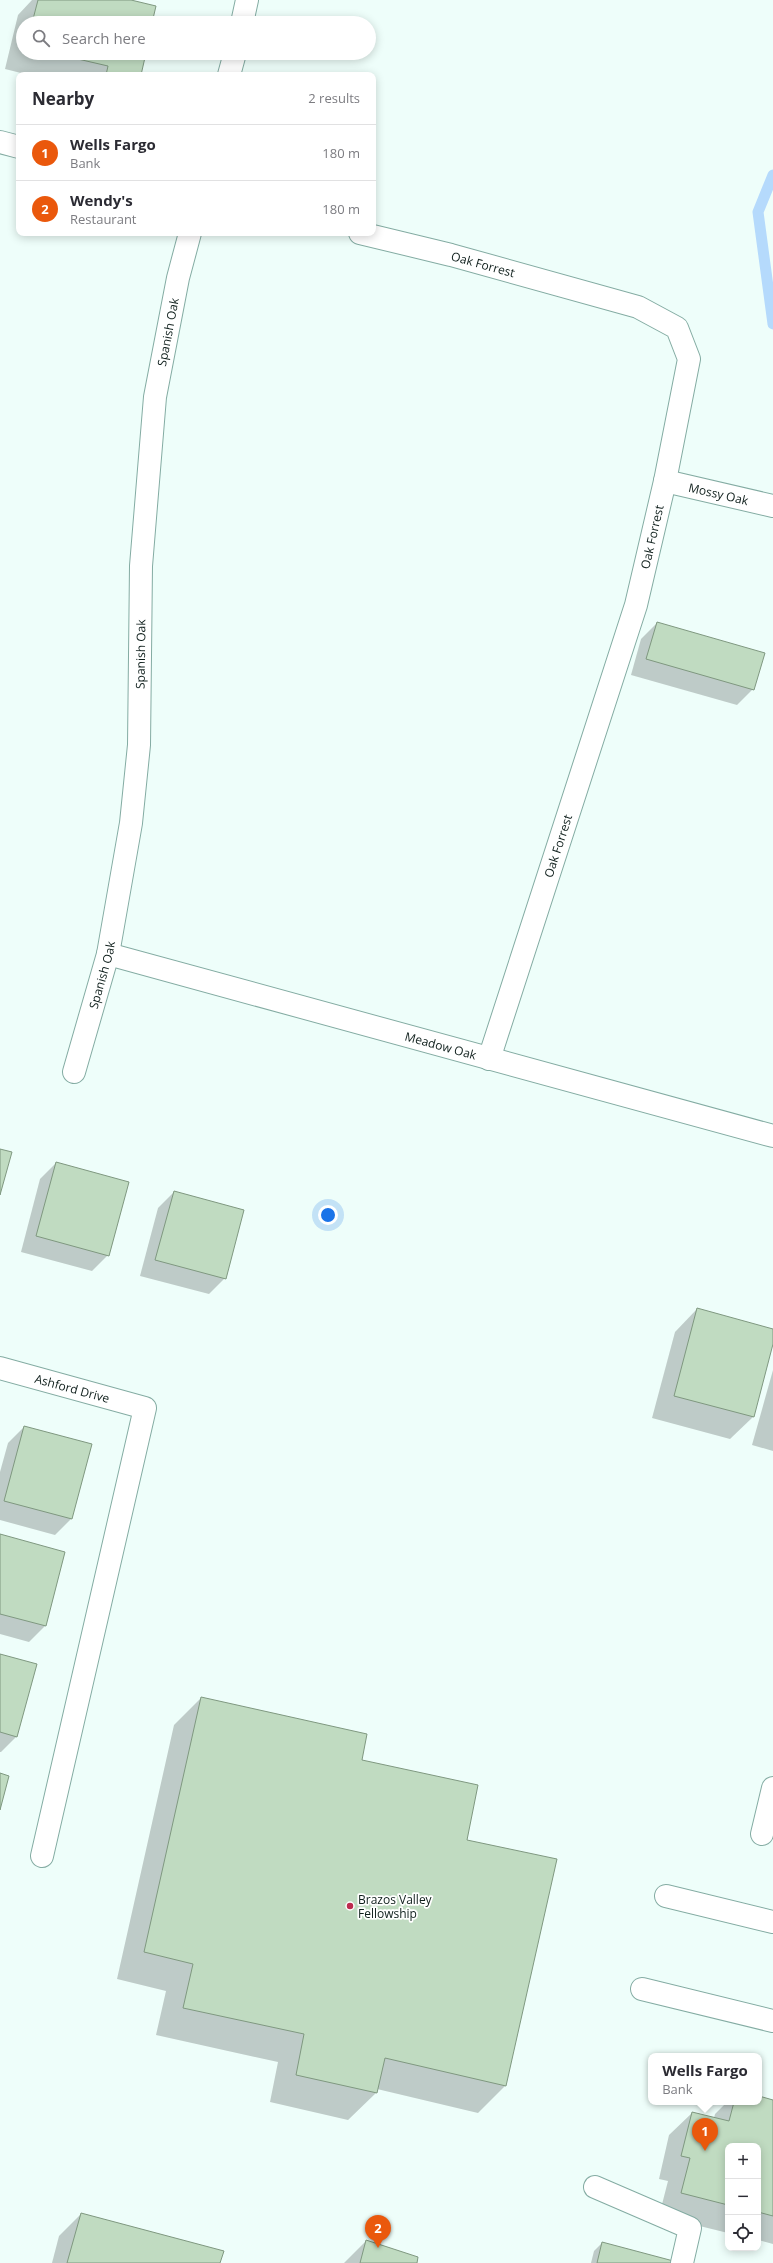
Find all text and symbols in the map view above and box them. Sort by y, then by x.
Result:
search box [16,16,376,60]
icon: search [30,27,52,49]
text: Search here [62,28,146,48]
text: Nearby [32,87,94,110]
text: 2 results [308,89,360,107]
text: Wells Fargo [70,134,156,154]
text: 1 [41,144,49,162]
text: 180 m [322,144,360,162]
text: Bank [70,154,100,172]
text: Wendy's [70,190,133,210]
text: 2 [41,200,49,218]
text: 180 m [322,200,360,218]
text: Restaurant [70,210,137,228]
street label: Oak Forrest [449,247,517,281]
street label: Spanish Oak [153,296,183,368]
street label: Mossy Oak [687,478,751,509]
street label: Oak Forrest [636,503,668,571]
street label: Spanish Oak [131,619,149,689]
street label: Oak Forrest [540,812,576,880]
street label: Spanish Oak [84,939,119,1011]
street label: Meadow Oak [403,1027,479,1063]
your location [318,1205,338,1225]
street label: Ashford Drive [33,1370,112,1406]
place label: Brazos Valley Fellowship [358,1891,433,1922]
marker: Brazos Valley Fellowship [345,1901,355,1911]
popup [648,2053,762,2105]
text: Wells Fargo [662,2060,748,2080]
text: Bank [662,2080,693,2098]
pin: 1 [692,2118,718,2151]
map controls [725,2143,761,2251]
button: + [725,2143,761,2179]
button: − [725,2179,761,2215]
pin: 2 [365,2215,391,2248]
button: locate [725,2215,761,2251]

